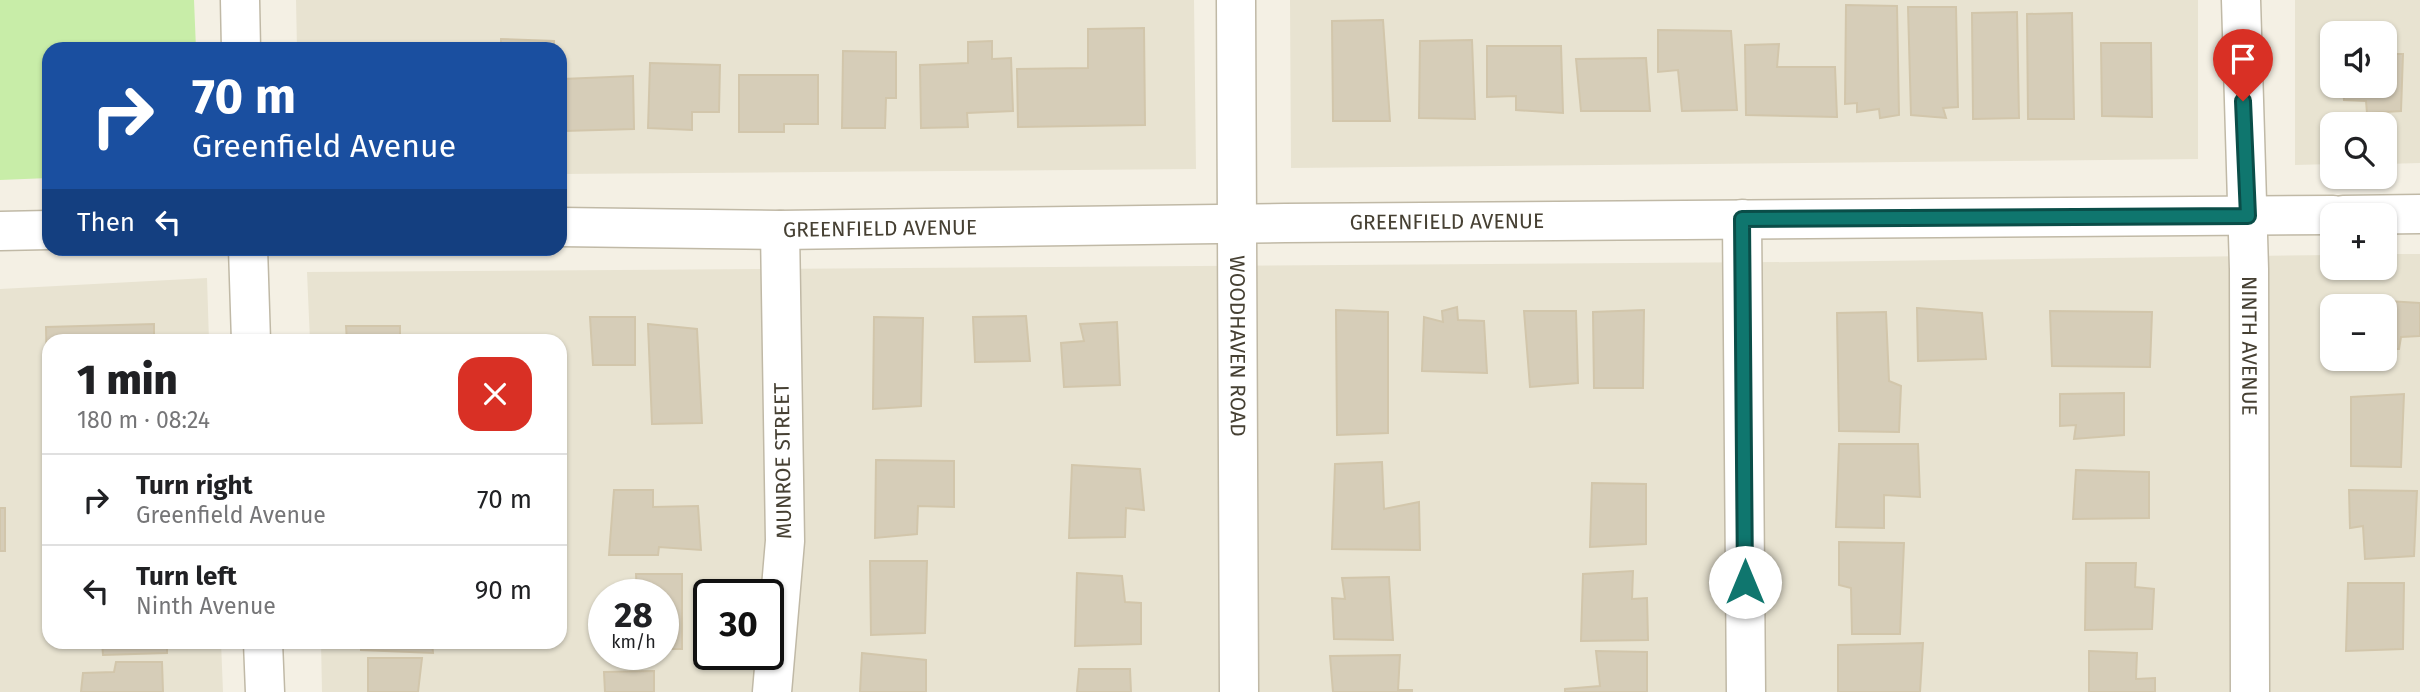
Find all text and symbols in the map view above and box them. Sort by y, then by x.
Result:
map controls [2320,21,2397,371]
button: sound [2320,21,2397,98]
pin [2213,29,2273,101]
icon: arrive [2224,40,2262,78]
text: 70 m [192,67,296,126]
icon: right [77,70,168,161]
button: search [2320,112,2397,189]
text: Greenfield Avenue [192,127,456,165]
icon: left [149,203,187,241]
button: + [2320,203,2397,280]
text: Then [77,207,135,238]
street label: GREENFIELD AVENUE [1350,208,1544,236]
street label: GREENFIELD AVENUE [783,214,977,243]
street label: WOODHAVEN ROAD [1224,255,1251,437]
street label: NINTH AVENUE [2236,276,2262,416]
button: − [2320,294,2397,371]
text: 1 min [77,355,178,405]
button: close [458,357,532,431]
street label: MUNROE STREET [769,382,797,539]
text: 180 m · 08:24 [77,406,210,434]
text: Turn right [136,470,253,501]
icon: right [77,481,115,519]
text: 70 m [477,484,532,515]
text: Greenfield Avenue [136,501,326,529]
position arrow [1708,545,1782,619]
text: Turn left [136,561,237,592]
icon: left [77,572,115,610]
text: 90 m [475,575,532,606]
speed limit sign: 30 [693,579,784,670]
text: Ninth Avenue [136,592,276,620]
text: 28 [614,594,653,636]
text: km/h [611,631,656,653]

